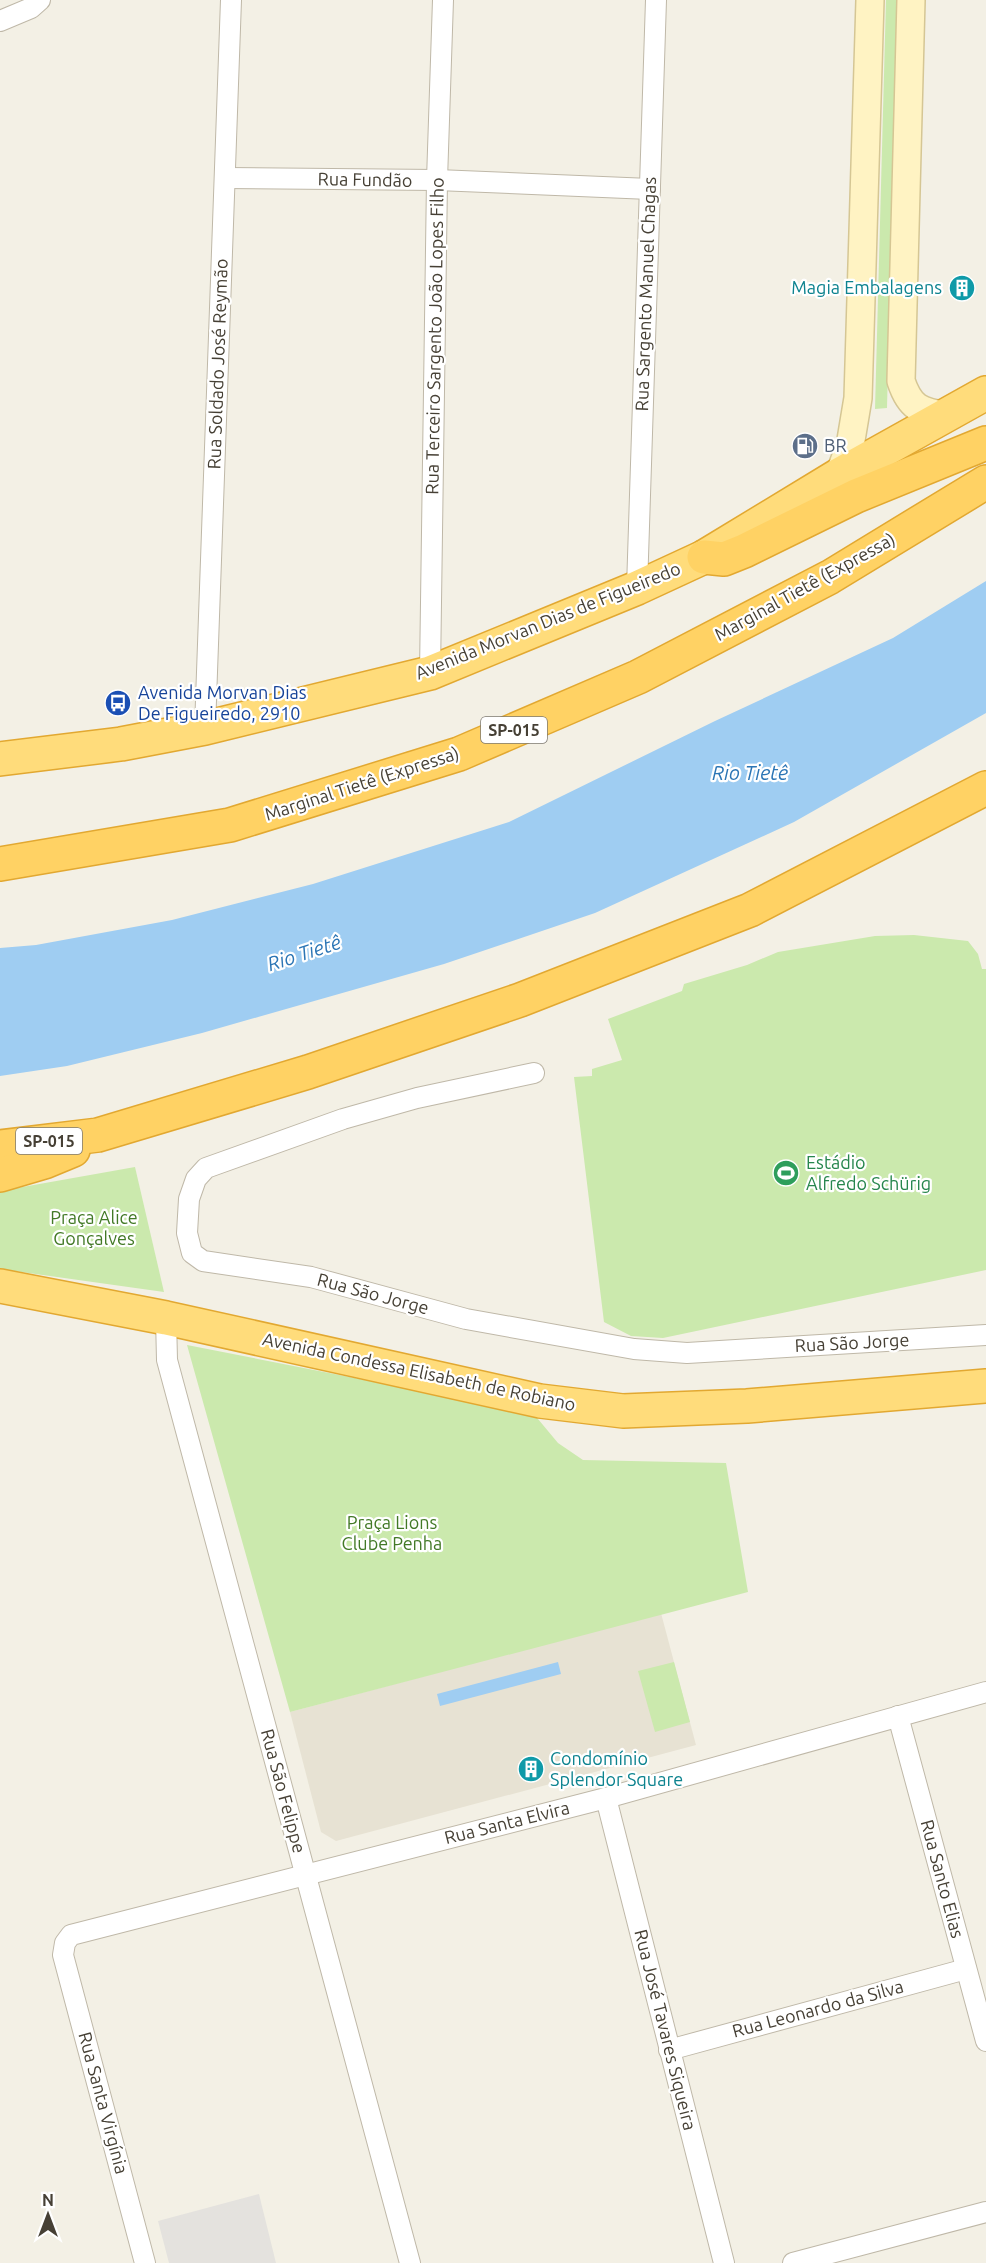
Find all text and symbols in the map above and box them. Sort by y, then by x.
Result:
street label: Rua Fundão [317,168,413,190]
street label: Rua Sargento Manuel Chagas [631,176,659,412]
street label: Rua Terceiro Sargento João Lopes Filho [421,177,447,495]
street label: Rua Soldado José Reymão [203,258,231,470]
building icon: Magia Embalagens [947,273,977,303]
place label: Magia Embalagens [791,277,942,297]
fuel station icon: BR [790,431,820,461]
place label: BR [824,435,847,455]
street label: Marginal Tietê (Expressa) [711,528,899,645]
street label: Avenida Morvan Dias de Figueiredo [412,558,683,683]
place label: Avenida Morvan Dias De Figueiredo, 2910 [138,682,307,723]
bus stop icon: Avenida Morvan Dias De Figueiredo, 2910 [103,688,133,718]
road number: SP-015 [481,717,547,743]
street label: Marginal Tietê (Expressa) [262,742,462,825]
water label: Rio Tietê [712,761,788,784]
water label: Rio Tietê [264,930,344,975]
road number: SP-015 [16,1128,82,1154]
place label: Estádio Alfredo Schürig [806,1152,931,1193]
sports icon: Estádio Alfredo Schürig [771,1158,801,1188]
park label: Praça Alice Gonçalves [50,1207,138,1248]
street label: Rua São Jorge [315,1269,431,1318]
street label: Avenida Condessa Elisabeth de Robiano [261,1328,578,1414]
street label: Rua São Jorge [794,1329,910,1355]
park label: Praça Lions Clube Penha [342,1512,442,1553]
street label: Rua São Felippe [258,1726,310,1855]
place label: Condomínio Splendor Square [550,1748,683,1789]
building icon: Condomínio Splendor Square [516,1754,546,1784]
street label: Rua Santa Elvira [442,1797,571,1847]
street label: Rua Santo Elias [918,1817,968,1940]
street label: Rua José Tavares Siqueira [631,1927,701,2132]
street label: Rua Leonardo da Silva [730,1976,906,2041]
street label: Rua Santa Virgínia [75,2030,133,2176]
north arrow [18,2185,78,2245]
text: N [42,2191,54,2209]

